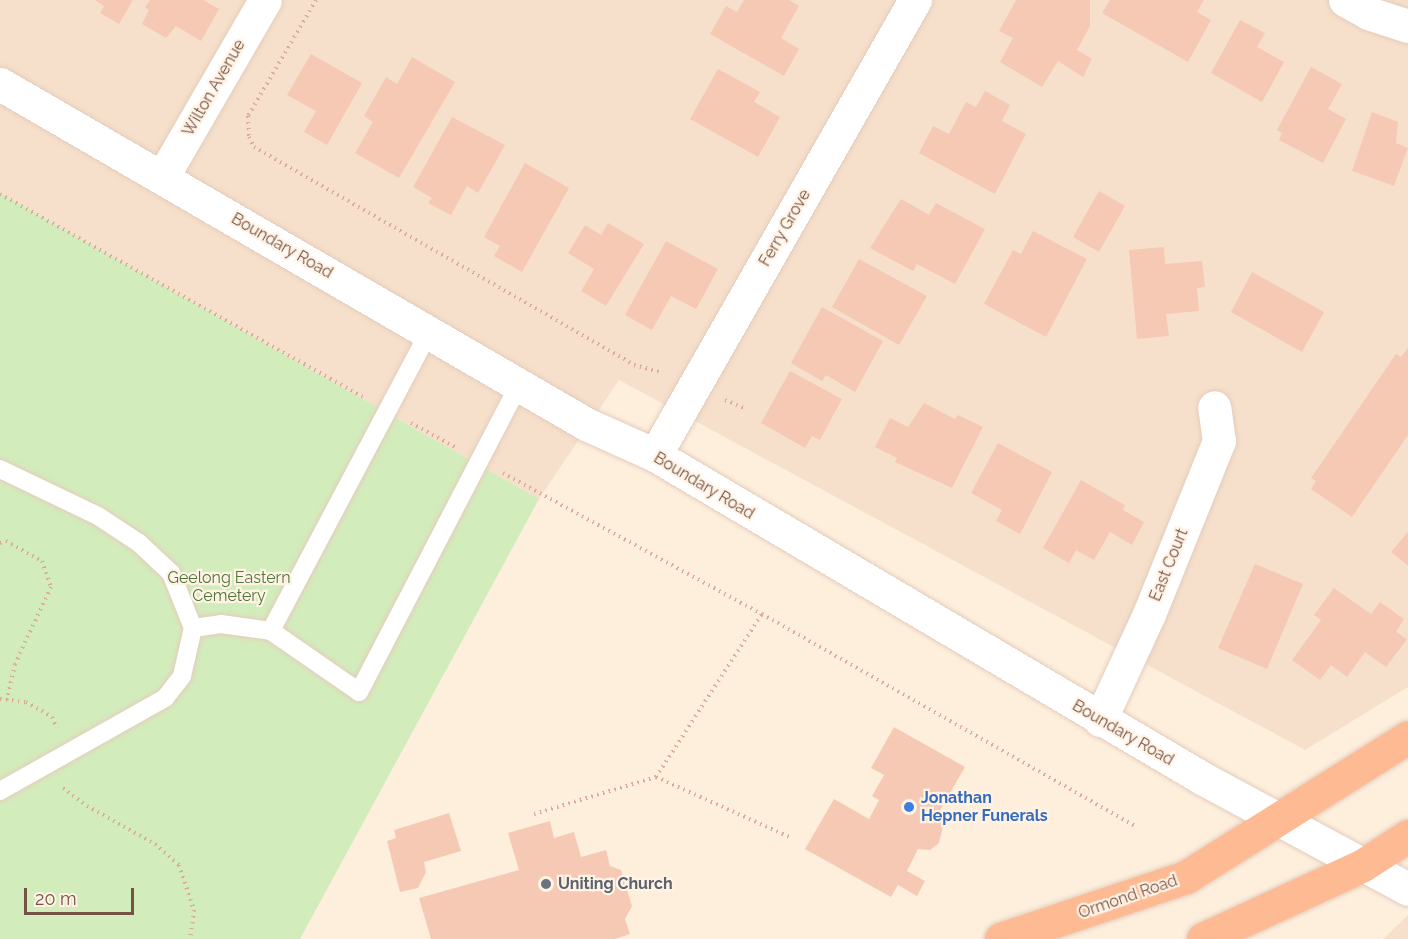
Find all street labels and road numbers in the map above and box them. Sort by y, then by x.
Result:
street label: Wilton Avenue [178,36,250,140]
street label: Ferry Grove [755,186,815,270]
street label: Boundary Road [228,209,336,283]
street label: Boundary Road [650,448,758,524]
street label: East Court [1146,526,1192,604]
street label: Boundary Road [1069,696,1177,770]
street label: Ormond Road [1076,871,1180,923]

